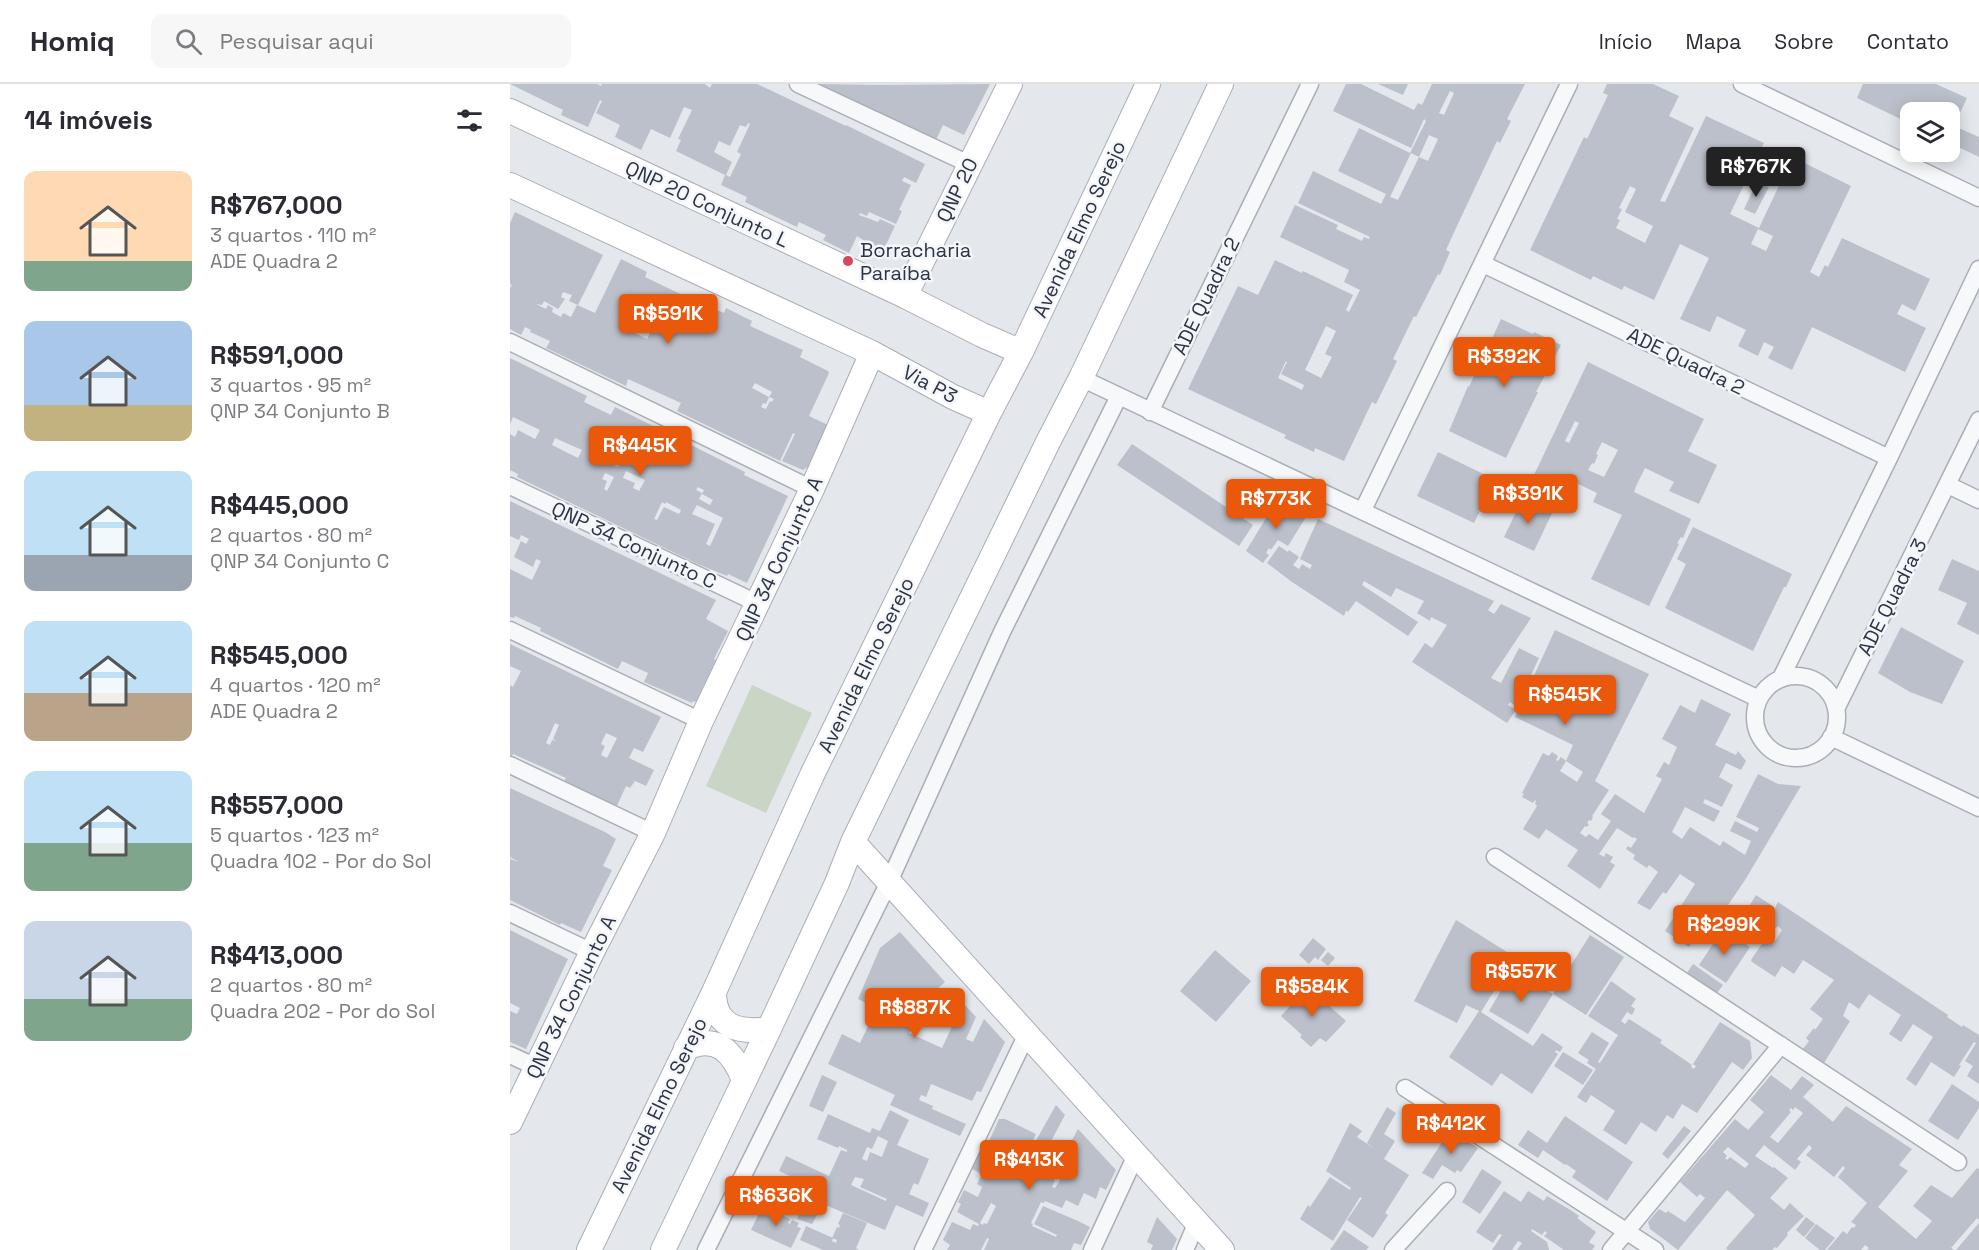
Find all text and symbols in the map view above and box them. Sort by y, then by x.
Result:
search box [151,14,571,68]
text: Homiq [30,23,115,59]
icon: search [172,25,205,58]
text: Pesquisar aqui [220,27,374,55]
text: Início [1599,28,1652,55]
text: Mapa [1685,28,1741,55]
text: Sobre [1774,28,1834,55]
text: Contato [1867,28,1949,55]
map controls [1900,102,1960,162]
button: layers [1900,102,1960,162]
text: 14 imóveis [24,103,153,137]
icon: filters [453,104,486,137]
street label: Avenida Elmo Serejo [1027,136,1131,322]
pin: R$767K [1707,147,1805,198]
street label: QNP 20 [930,153,984,227]
text: R$767K [1720,153,1792,179]
street label: QNP 20 Conjunto L [621,155,793,253]
text: R$767,000 [210,188,343,222]
icon: home [72,195,144,267]
text: 3 quartos · 110 m² [210,222,376,248]
street label: ADE Quadra 2 [1166,233,1246,359]
place label: Borracharia Paraíba [860,237,971,286]
text: ADE Quadra 2 [210,248,338,274]
marker: Borracharia Paraíba [841,254,855,268]
pin: R$591K [619,294,717,345]
text: R$591K [633,300,703,326]
street label: ADE Quadra 2 [1623,321,1749,401]
pin: R$392K [1455,337,1553,388]
text: R$591,000 [210,338,343,372]
text: R$392K [1467,343,1541,369]
icon: home [72,345,144,417]
street label: Via P3 [898,359,962,409]
text: 3 quartos · 95 m² [210,372,371,398]
text: QNP 34 Conjunto B [210,398,390,424]
pin: R$445K [591,426,689,477]
text: R$445K [603,432,677,458]
street label: QNP 34 Conjunto A [729,472,829,646]
pin: R$391K [1479,474,1577,525]
pin: R$773K [1227,479,1325,530]
text: R$391K [1493,480,1563,506]
text: R$773K [1240,485,1312,511]
text: R$445,000 [210,488,349,522]
icon: home [72,495,144,567]
street label: QNP 34 Conjunto C [547,495,721,595]
text: 2 quartos · 80 m² [210,522,372,548]
street label: ADE Quadra 3 [1851,534,1933,660]
text: QNP 34 Conjunto C [210,548,389,574]
street label: Avenida Elmo Serejo [812,573,920,757]
text: R$545,000 [210,638,348,672]
icon: home [72,645,144,717]
text: 4 quartos · 120 m² [210,672,380,698]
pin: R$545K [1516,675,1614,726]
text: R$545K [1528,681,1602,707]
text: ADE Quadra 2 [210,698,338,724]
text: R$557,000 [210,788,344,822]
icon: home [72,795,144,867]
text: 5 quartos · 123 m² [210,822,379,848]
text: Quadra 102 - Por do Sol [210,848,432,874]
pin: R$299K [1675,905,1773,956]
street label: QNP 34 Conjunto A [520,911,622,1083]
text: R$299K [1687,911,1761,937]
text: R$413,000 [210,938,343,972]
icon: home [72,945,144,1017]
pin: R$557K [1472,952,1570,1003]
text: R$557K [1485,958,1557,984]
pin: R$584K [1263,967,1361,1018]
text: 2 quartos · 80 m² [210,972,372,998]
text: R$584K [1275,973,1349,999]
pin: R$887K [866,988,964,1039]
text: R$887K [879,994,951,1020]
text: Quadra 202 - Por do Sol [210,998,435,1024]
street label: Avenida Elmo Serejo [605,1013,713,1197]
pin: R$412K [1402,1104,1500,1155]
text: R$412K [1416,1110,1486,1136]
pin: R$413K [980,1140,1078,1191]
text: R$413K [994,1146,1064,1172]
pin: R$636K [727,1176,825,1227]
text: R$636K [739,1182,813,1208]

